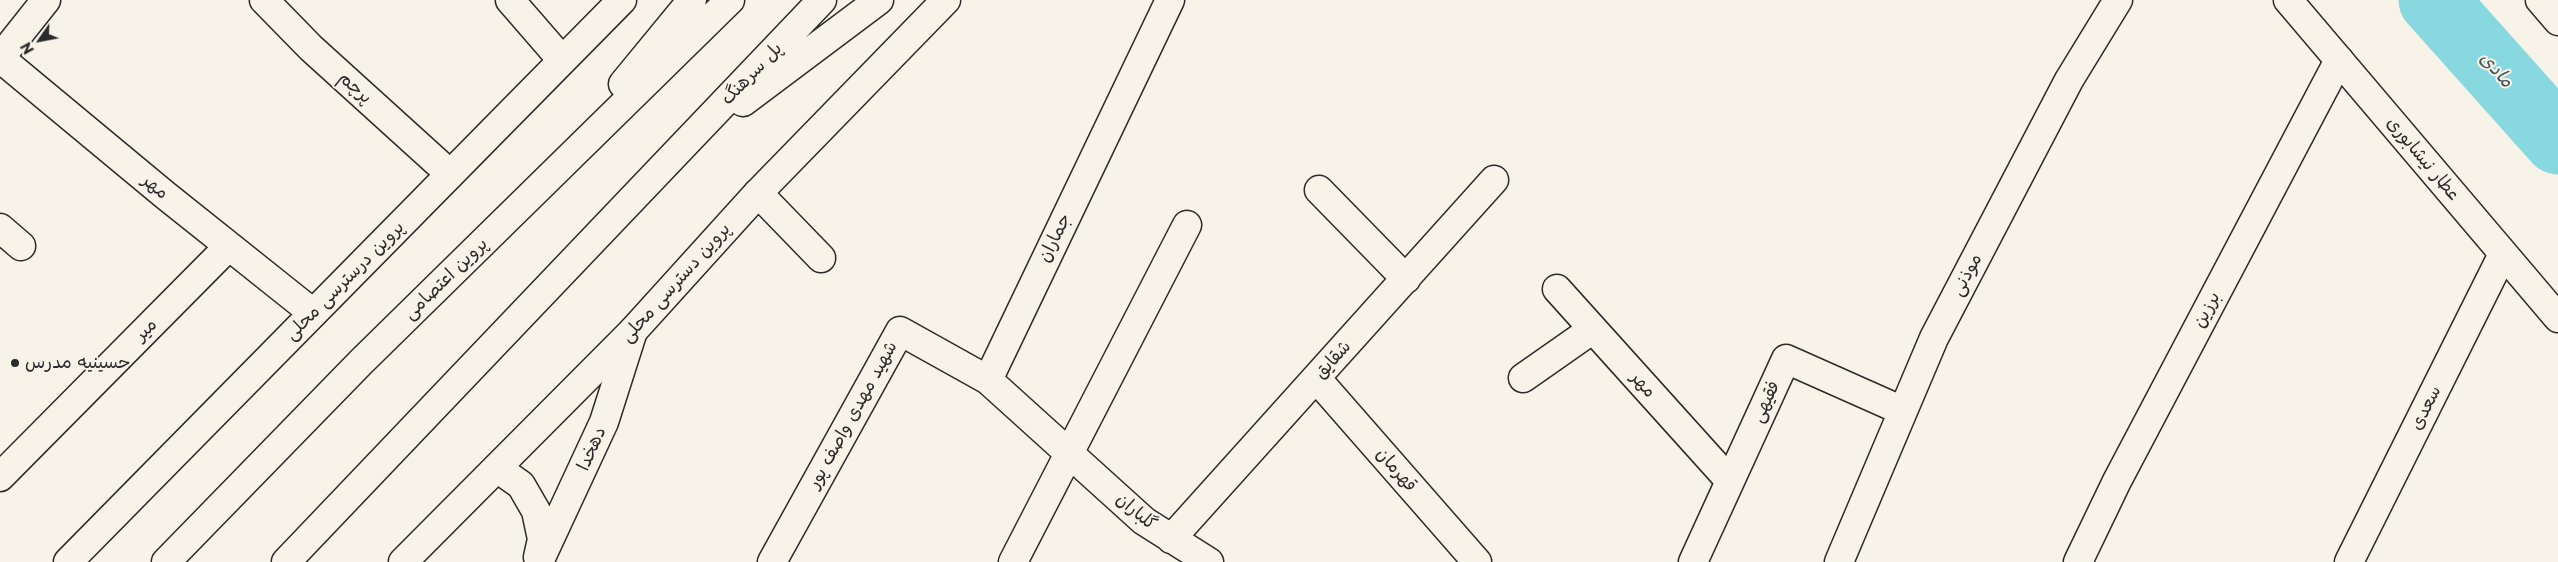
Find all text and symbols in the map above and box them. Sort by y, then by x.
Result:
north arrow [15,15,65,65]
text: N [15,38,39,59]
street label: پل سرهنگ [717,38,787,110]
water label: مادی [2474,48,2518,92]
street label: پرچم [334,67,376,109]
street label: عطار نیشابوری [2382,113,2464,205]
street label: مهر [138,170,172,204]
street label: جماران [1034,210,1076,266]
street label: پروین درسترسی محلی [281,217,409,345]
street label: پروین دسترسی محلی [617,219,735,347]
street label: پروین اعتصامی [399,233,493,325]
street label: موذنی [1947,250,1987,300]
street label: برزین [2189,288,2225,332]
street label: میر [130,314,162,346]
street label: شقایق [1310,336,1356,384]
street label: شهید مهدی واصف پور [804,338,902,492]
place label: حسینیه مدرس [25,352,131,374]
marker: حسینیه مدرس [9,357,21,369]
street label: مهر [1626,368,1660,402]
street label: فقیهی [1747,378,1785,426]
street label: سعدی [2406,382,2446,434]
street label: دهخدا [573,424,611,474]
street label: قهرمان [1371,444,1421,496]
street label: گلباران [1111,489,1161,535]

